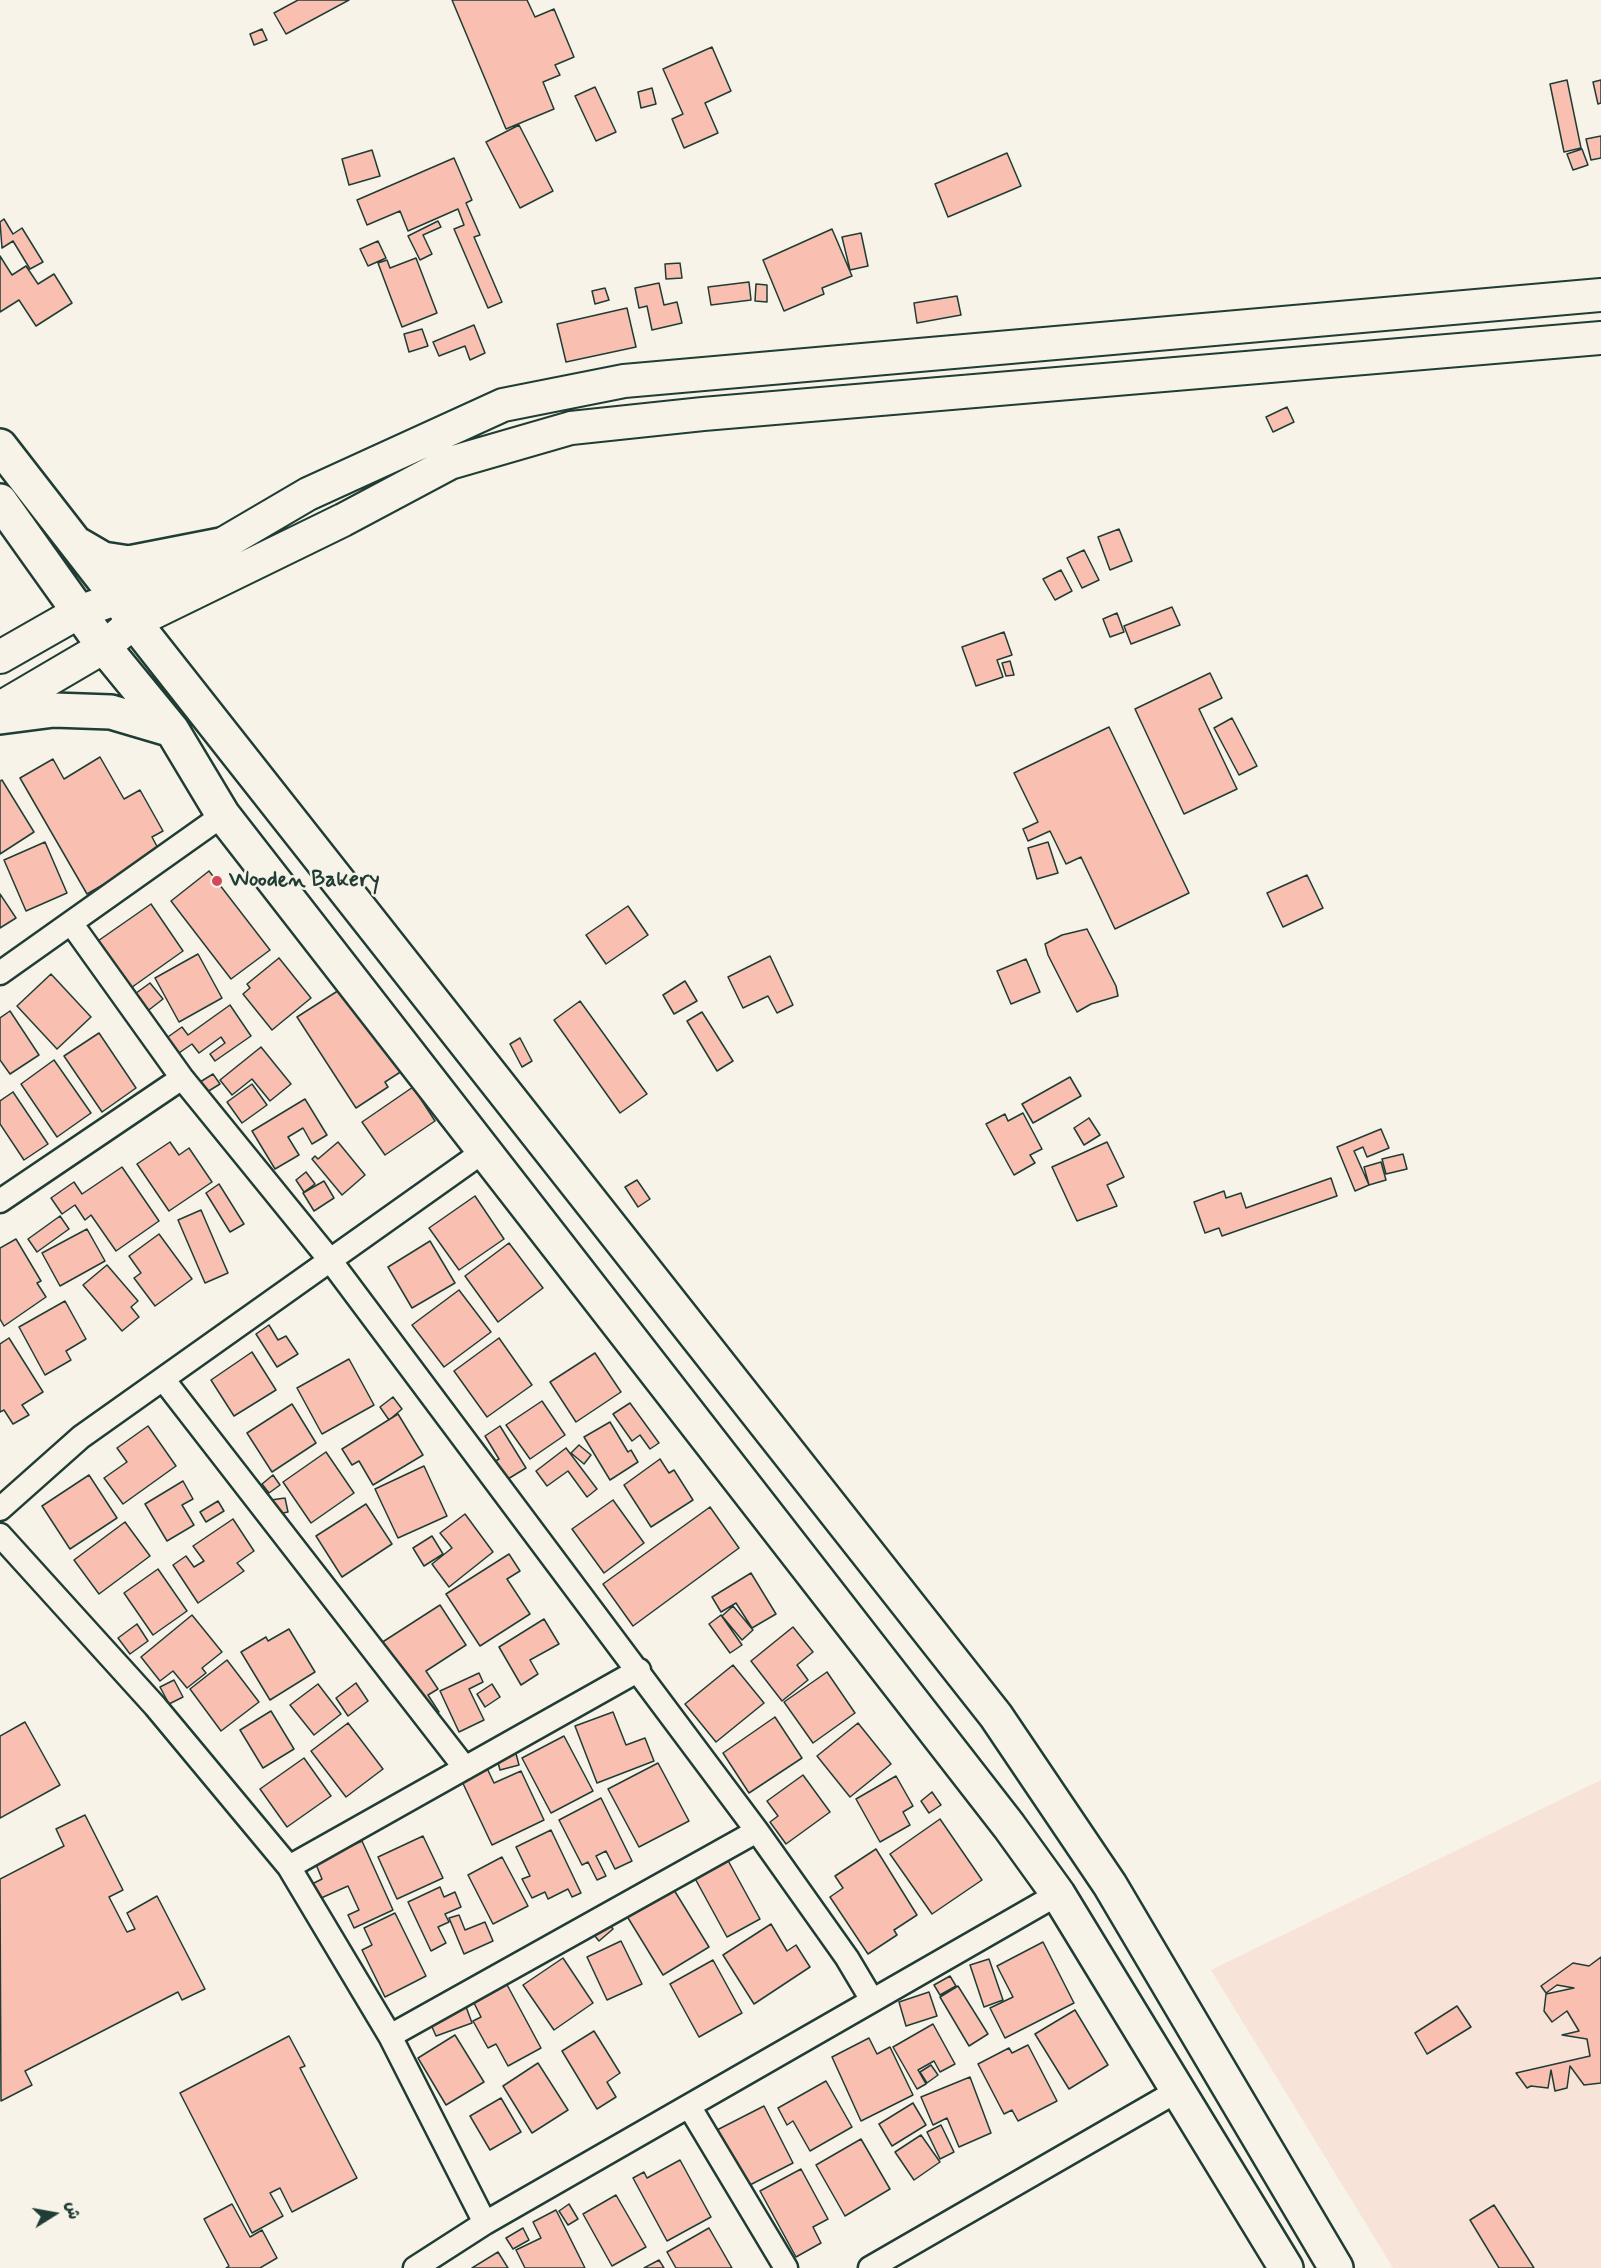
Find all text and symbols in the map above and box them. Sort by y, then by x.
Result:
place label: Wooden Bakery [229,868,380,894]
marker: Wooden Bakery [210,874,224,888]
north arrow [24,2184,84,2244]
text: ش [60,2200,84,2221]

